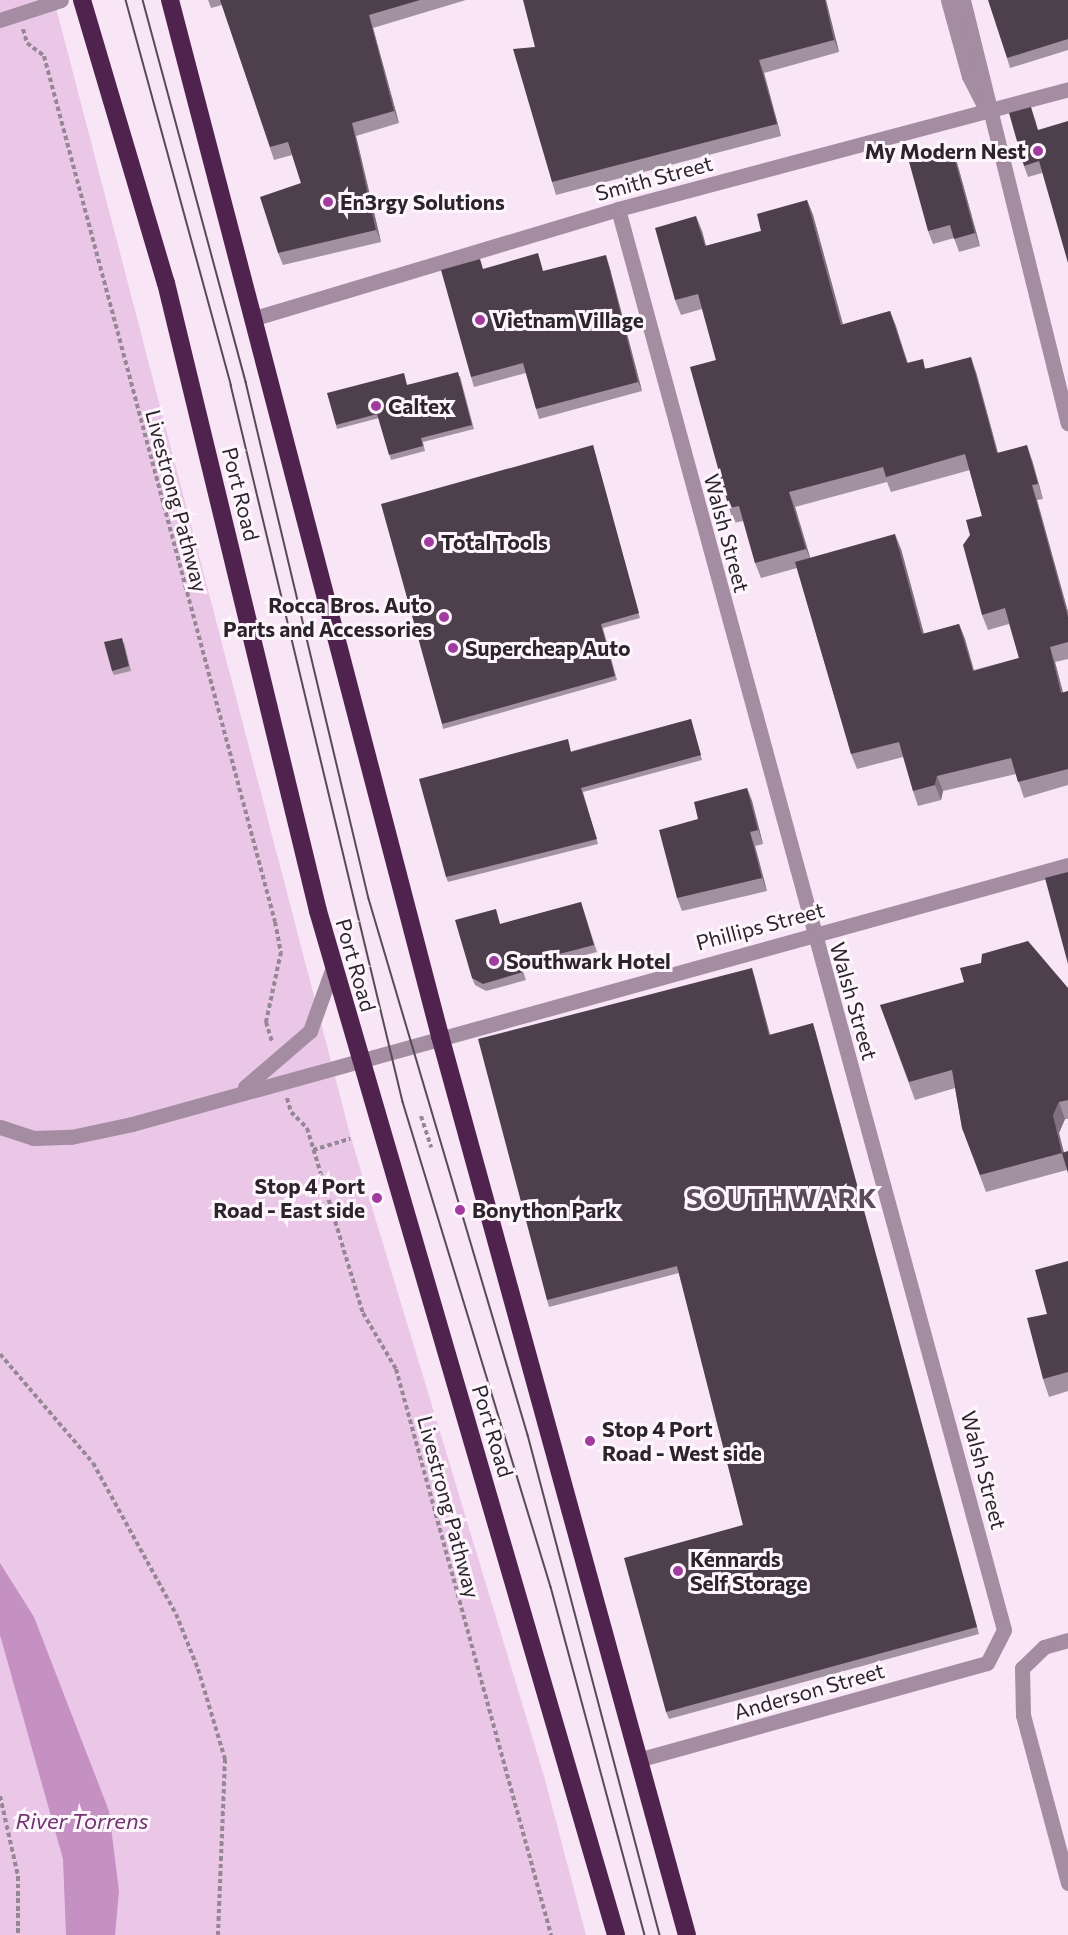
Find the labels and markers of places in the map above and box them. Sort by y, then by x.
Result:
place label: My Modern Nest [865,138,1026,164]
marker: My Modern Nest [1031,144,1045,158]
place label: En3rgy Solutions [340,189,505,215]
marker: En3rgy Solutions [321,195,335,209]
place label: Vietnam Village [492,307,644,333]
marker: Vietnam Village [473,313,487,327]
place label: Caltex [388,393,451,419]
marker: Caltex [369,399,383,413]
place label: Total Tools [441,529,548,555]
marker: Total Tools [422,535,436,549]
place label: Rocca Bros. Auto Parts and Accessories [223,592,432,642]
marker: Rocca Bros. Auto Parts and Accessories [437,610,451,624]
place label: Supercheap Auto [465,635,631,661]
marker: Supercheap Auto [446,641,460,655]
place label: Southwark Hotel [506,948,671,974]
marker: Southwark Hotel [487,954,501,968]
place label: Stop 4 Port Road - East side [213,1173,365,1223]
marker: Stop 4 Port Road - East side [370,1191,384,1205]
place label: Bonython Park [472,1197,617,1223]
marker: Bonython Park [453,1203,467,1217]
place label: Stop 4 Port Road - West side [602,1416,762,1466]
marker: Stop 4 Port Road - West side [583,1434,597,1448]
place label: Kennards Self Storage [690,1546,808,1596]
marker: Kennards Self Storage [671,1564,685,1578]

